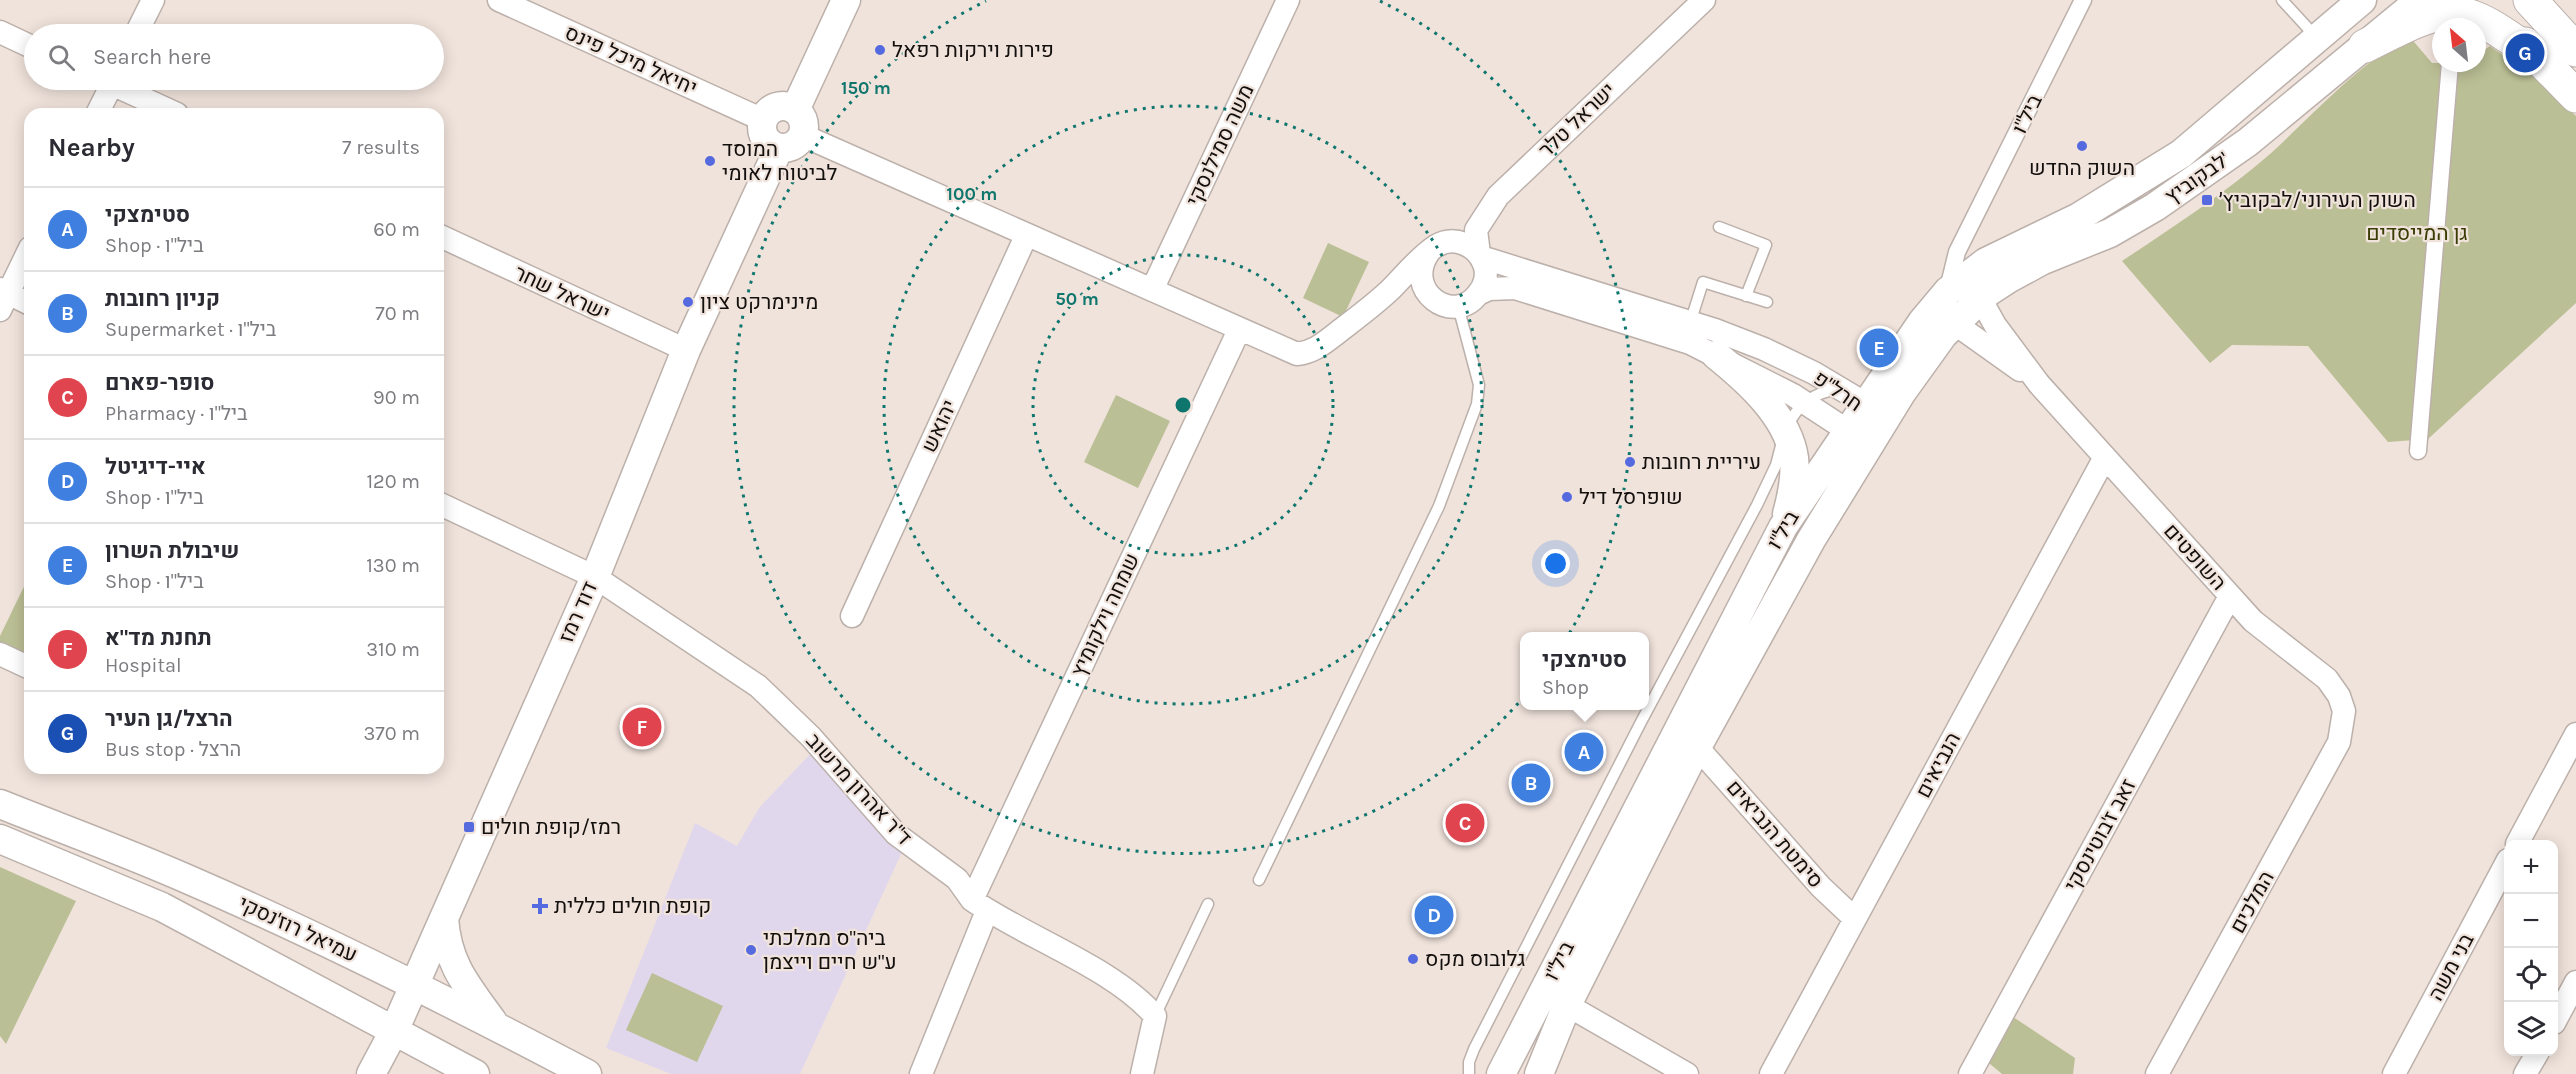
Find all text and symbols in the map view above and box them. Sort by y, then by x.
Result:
north arrow [2432,18,2486,72]
street label: יחיאל מיכל פינס [561,20,701,100]
search box [24,24,444,90]
pin: G [2506,31,2544,76]
place label: פירות וירקות רפאל [892,38,1054,62]
icon: search [45,41,78,74]
marker: פירות וירקות רפאל [873,43,887,57]
text: Search here [93,44,211,70]
text: 150 m [841,77,891,99]
street label: ישראל טלר [1534,78,1620,162]
street label: משה סמילנסקי [1181,80,1259,210]
street label: ביל"ו [2007,90,2047,138]
text: Nearby [48,132,135,163]
text: 7 results [342,136,420,159]
place label: המוסד לביטוח לאומי [722,137,837,185]
marker: השוק החדש [2075,139,2089,153]
street label: לבקוביץ' [2160,147,2234,209]
marker: המוסד לביטוח לאומי [703,154,717,168]
place label: השוק החדש [2029,156,2135,180]
text: 100 m [947,183,997,205]
place label: השוק העירוני/לבקוביץ׳ [2219,188,2416,212]
marker: השוק העירוני/לבקוביץ׳ [2200,193,2214,207]
text: סטימצקי [105,202,190,228]
text: A [61,218,74,241]
text: 60 m [373,218,420,241]
park label: גן המייסדים [2366,221,2468,245]
text: Shop · ביל"ו [105,234,204,257]
street label: ישראל שחר [511,261,613,325]
text: קניון רחובות [105,286,220,312]
text: 50 m [1055,288,1099,310]
place label: מינימרקט ציון [700,290,818,314]
marker: מינימרקט ציון [681,295,695,309]
text: B [61,302,74,325]
text: 70 m [375,302,420,325]
text: Supermarket · ביל"ו [105,318,276,341]
pin: E [1860,326,1898,370]
street label: חרל"פ [1809,366,1867,416]
text: סופר-פארם [105,370,215,396]
text: C [61,386,74,409]
text: 90 m [373,386,420,409]
centre of rings [1173,395,1193,415]
street label: יהואש [916,396,962,456]
text: Pharmacy · ביל"ו [105,402,248,425]
place label: עיריית רחובות [1642,450,1761,474]
text: איי-דיגיטל [105,454,206,480]
marker: עיריית רחובות [1623,455,1637,469]
text: D [61,470,74,493]
text: 120 m [366,470,420,493]
place label: שופרסל דיל [1579,485,1683,509]
text: Shop · ביל"ו [105,486,204,509]
marker: שופרסל דיל [1560,490,1574,504]
street label: ביל"ו [1762,506,1804,554]
street label: השופטים [2159,519,2231,595]
text: שיבולת השרון [105,538,239,564]
street label: שמחה וילקומיץ [1066,549,1144,681]
your location [1541,549,1570,578]
text: E [62,554,73,577]
text: 130 m [366,554,420,577]
text: Shop · ביל"ו [105,570,204,593]
street label: דוד רמז [554,578,602,646]
text: תחנת מד"א [105,625,212,651]
popup [1520,632,1649,710]
text: F [62,638,73,661]
text: 310 m [366,638,420,661]
text: סטימצקי [1542,647,1627,673]
text: Hospital [105,654,182,677]
text: Shop [1542,676,1589,699]
pin: F [622,704,662,750]
text: הרצל/גן העיר [105,706,233,732]
text: G [61,722,74,745]
text: 370 m [363,722,420,745]
street label: ד"ר אהרון מרשוב [801,728,917,850]
street label: הנביאים [1911,728,1965,802]
pin: A [1564,730,1604,774]
text: Bus stop · הרצל [105,738,241,761]
pin: B [1512,760,1550,806]
street label: סימטת הנביאים [1722,775,1828,893]
street label: זאב ז'בוטינסקי [2059,775,2141,895]
pin: C [1446,800,1484,846]
place label: רמז/קופת חולים [481,815,621,839]
marker: רמז/קופת חולים [462,820,476,834]
map controls [2504,840,2558,1056]
button: + [2504,840,2558,894]
street label: המלכים [2225,867,2279,937]
street label: עמיאל רוז'נסקי [235,891,361,967]
pin: D [1414,892,1454,938]
place label: קופת חולים כללית [554,894,711,918]
button: − [2504,894,2558,948]
marker: קופת חולים כללית [531,897,549,915]
place label: ביה"ס ממלכתי ע"ש חיים וייצמן [763,926,897,974]
street label: בני משה [2423,929,2479,1005]
street label: ביל"ו [1539,937,1579,985]
marker: ביה"ס ממלכתי ע"ש חיים וייצמן [744,943,758,957]
place label: גלובוס מקס [1425,947,1525,971]
button: locate [2504,948,2558,1002]
marker: גלובוס מקס [1406,952,1420,966]
button: layers [2504,1002,2558,1056]

